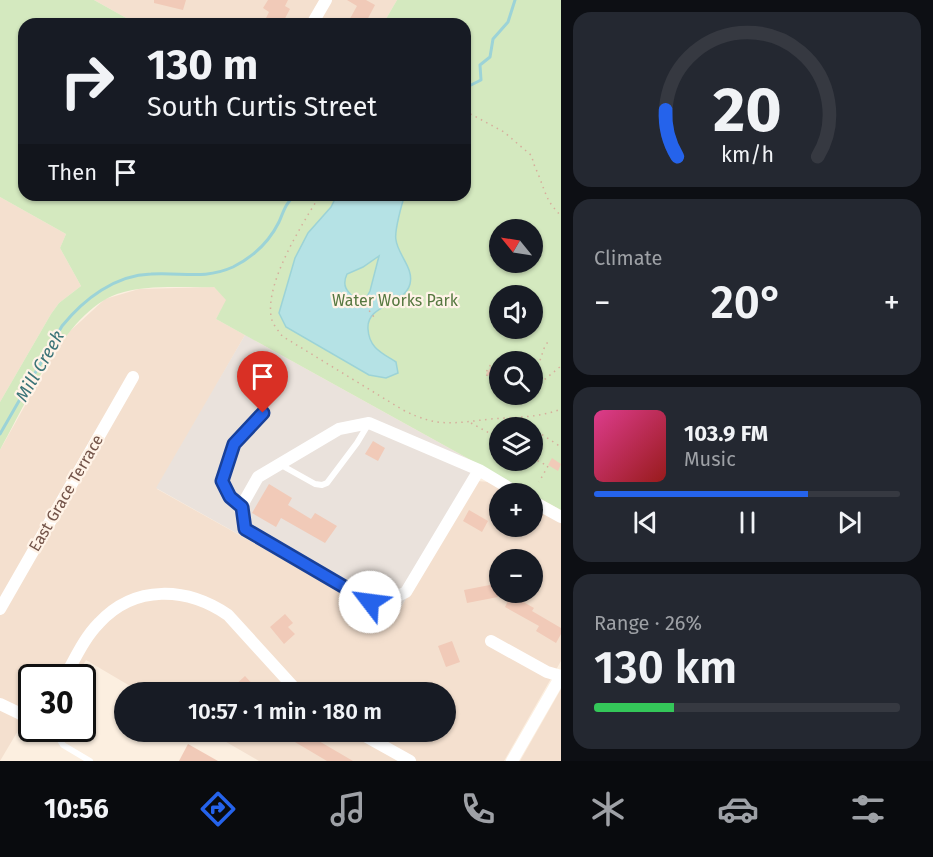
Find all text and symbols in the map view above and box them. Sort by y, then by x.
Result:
text: 130 m [147,40,258,90]
icon: right [48,42,126,120]
text: 20 [713,73,781,148]
text: South Curtis Street [147,91,377,123]
text: km/h [720,142,774,168]
icon: arrive [109,156,142,189]
text: Then [48,159,97,186]
north arrow [489,219,543,273]
map controls [489,219,543,603]
text: Climate [594,246,662,270]
text: 20° [711,276,783,330]
text: − [594,283,611,323]
text: + [884,283,900,323]
button: sound [489,285,543,339]
park label: Water Works Park [332,291,459,310]
water label: Mill Creek [11,326,69,405]
pin [237,351,288,413]
button: search [489,351,543,405]
icon: arrive [246,360,279,393]
button: layers [489,417,543,471]
text: 103.9 FM [684,420,768,447]
street label: East Grace Terrace [25,431,107,555]
text: Music [684,447,736,471]
button: + [489,483,543,537]
icon: previous [629,506,662,539]
icon: pause [731,506,764,539]
icon: next [833,506,866,539]
button: − [489,549,543,603]
position arrow [338,570,402,634]
text: Range · 26% [594,611,702,635]
text: 130 km [594,641,737,695]
speed limit sign: 30 [18,664,96,742]
text: 10:57 · 1 min · 180 m [188,698,382,725]
icon: directions [197,788,239,830]
icon: music [327,788,369,830]
icon: phone [457,788,499,830]
icon: climate [587,788,629,830]
icon: car [717,788,759,830]
icon: filters [847,788,889,830]
text: 10:56 [44,793,109,825]

